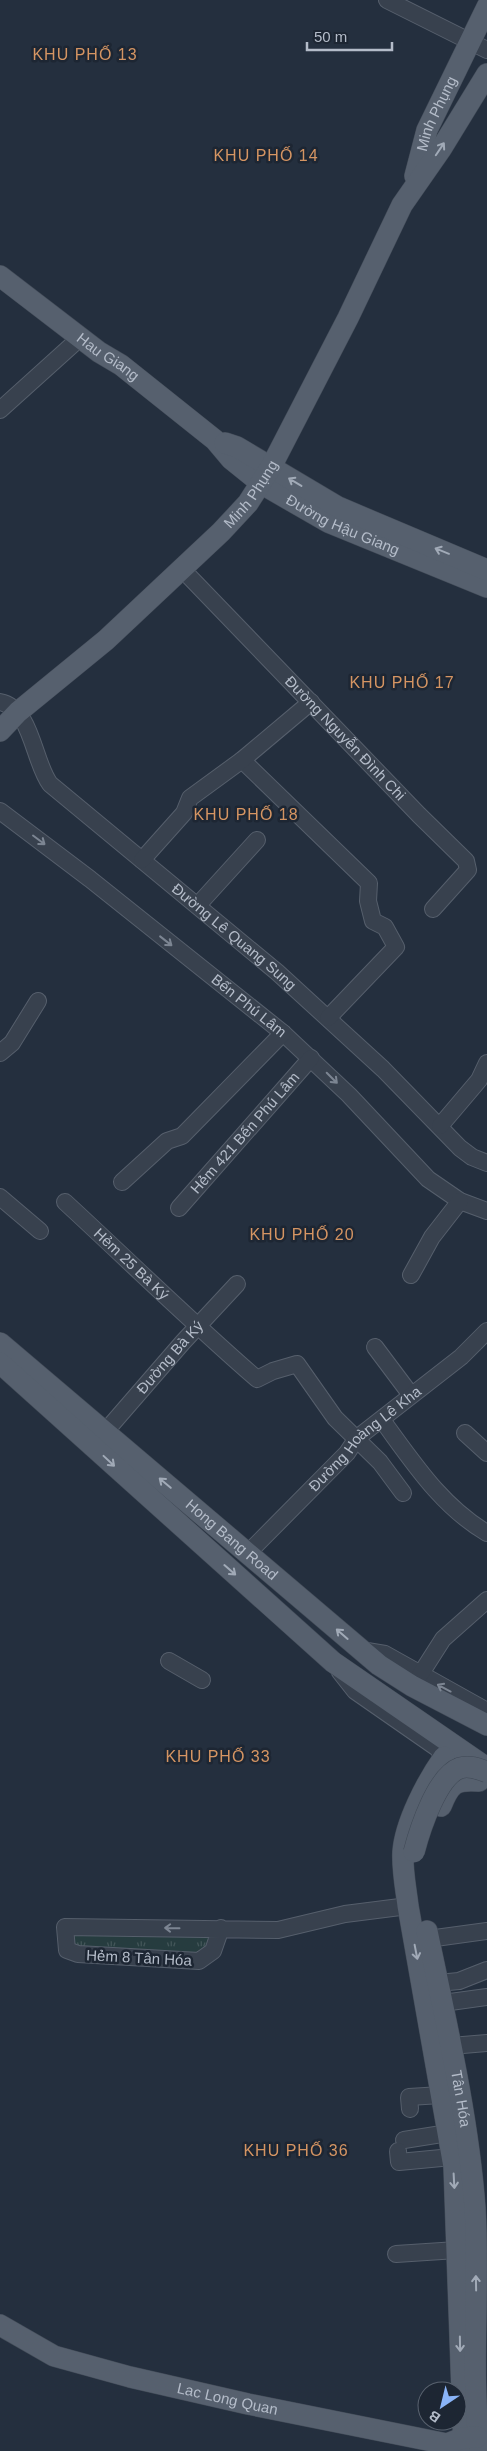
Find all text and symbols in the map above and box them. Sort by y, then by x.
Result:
scale bar [307,20,392,52]
text: 50 m [314,28,347,45]
district label: KHU PHỐ 13 [32,44,138,63]
street label: Minh Phụng [413,73,460,153]
one-way arrow [435,142,446,156]
district label: KHU PHỐ 14 [213,145,319,164]
street label: Hau Giang [74,329,143,384]
street label: Minh Phụng [220,457,281,531]
one-way arrow [289,476,303,486]
street label: Đường Hậu Giang [283,491,402,558]
one-way arrow [435,546,450,555]
street label: Đường Nguyễn Đình Chi [282,672,409,804]
district label: KHU PHỐ 17 [349,672,455,691]
district label: KHU PHỐ 18 [193,804,299,823]
one-way arrow [32,835,46,845]
street label: Đường Lê Quang Sung [169,880,300,993]
one-way arrow [160,935,173,946]
street label: Bến Phú Lâm [208,970,290,1040]
street label: Hẻm 421 Bến Phú Lâm [187,1068,303,1197]
one-way arrow [325,1072,337,1084]
street label: Hẻm 25 Bà Ký [91,1224,173,1303]
district label: KHU PHỐ 20 [249,1224,355,1243]
street label: Đường Bà Ký [133,1317,207,1397]
street label: Đường Hoàng Lê Kha [305,1382,425,1495]
one-way arrow [102,1455,115,1467]
one-way arrow [159,1477,172,1488]
street label: Hong Bang Road [183,1496,281,1583]
one-way arrow [223,1564,236,1576]
one-way arrow [335,1628,348,1639]
one-way arrow [437,1683,452,1692]
district label: KHU PHỐ 33 [165,1746,271,1765]
one-way arrow [164,1923,180,1933]
one-way arrow [412,1944,421,1960]
street label: Hẻm 8 Tân Hóa [86,1946,193,1969]
street label: Tân Hóa [448,2069,475,2129]
district label: KHU PHỐ 36 [243,2140,349,2159]
one-way arrow [450,2173,459,2189]
one-way arrow [471,2276,481,2292]
one-way arrow [456,2335,465,2351]
street label: Lac Long Quan [176,2379,279,2418]
north arrow [417,2381,467,2431]
text: B [426,2407,443,2426]

